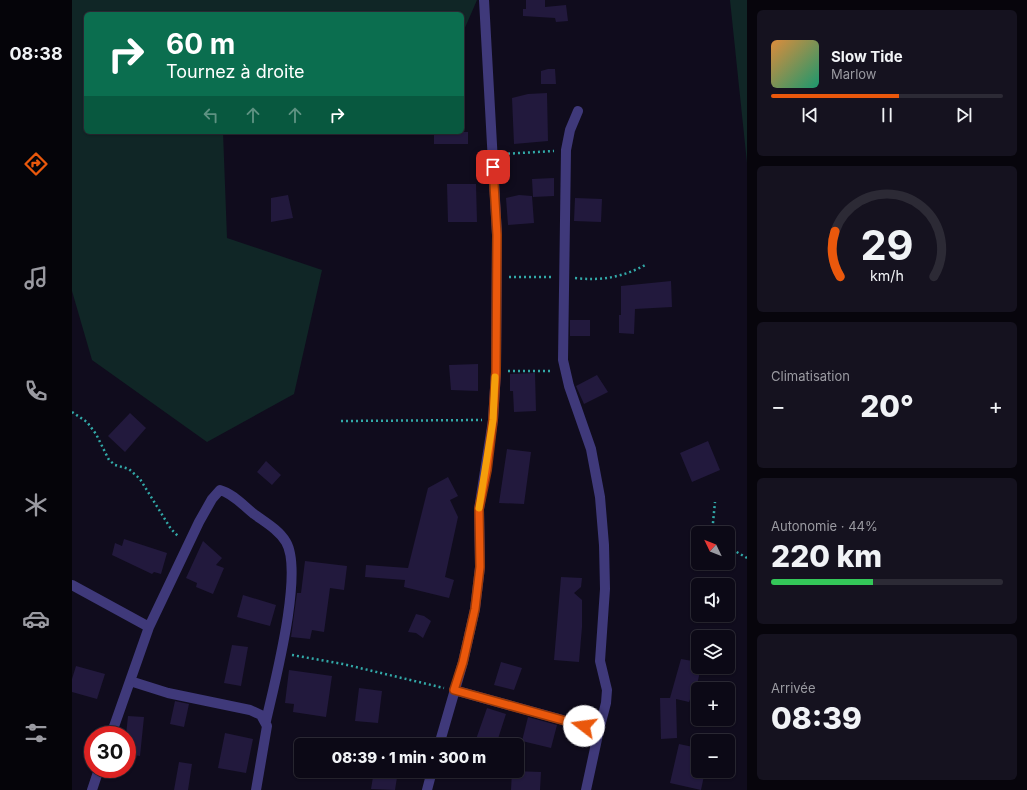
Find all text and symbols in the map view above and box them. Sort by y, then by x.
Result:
text: 60 m [166,27,235,61]
icon: right [100,28,152,80]
text: 08:38 [9,43,63,64]
text: Slow Tide [831,47,903,66]
text: Tournez à droite [166,61,305,82]
text: Marlow [831,66,877,82]
icon: left [200,104,222,126]
icon: ahead [242,104,264,126]
icon: ahead [284,104,306,126]
icon: right [326,104,348,126]
icon: previous [799,104,821,126]
icon: pause [876,104,898,126]
icon: next [953,104,975,126]
icon: directions [22,150,50,178]
pin [476,150,510,184]
icon: arrive [482,156,504,178]
text: 29 [860,220,914,270]
icon: music [22,264,50,292]
text: km/h [870,267,904,284]
text: Climatisation [771,368,850,384]
icon: phone [22,377,50,405]
text: 20° [860,388,914,424]
text: − [771,393,786,419]
text: + [988,393,1003,419]
icon: climate [22,491,50,519]
text: Autonomie · 44% [771,518,878,534]
north arrow [691,526,735,570]
map controls [691,526,735,778]
text: 220 km [771,538,882,574]
button: sound [691,578,735,622]
icon: car [22,605,50,633]
button: layers [691,630,735,674]
text: Arrivée [771,680,816,696]
button: + [691,682,735,726]
text: 08:39 [771,700,862,736]
position arrow [563,705,605,747]
icon: filters [22,719,50,747]
speed limit sign: 30 [84,726,136,778]
button: − [691,734,735,778]
text: 08:39 · 1 min · 300 m [332,748,486,767]

